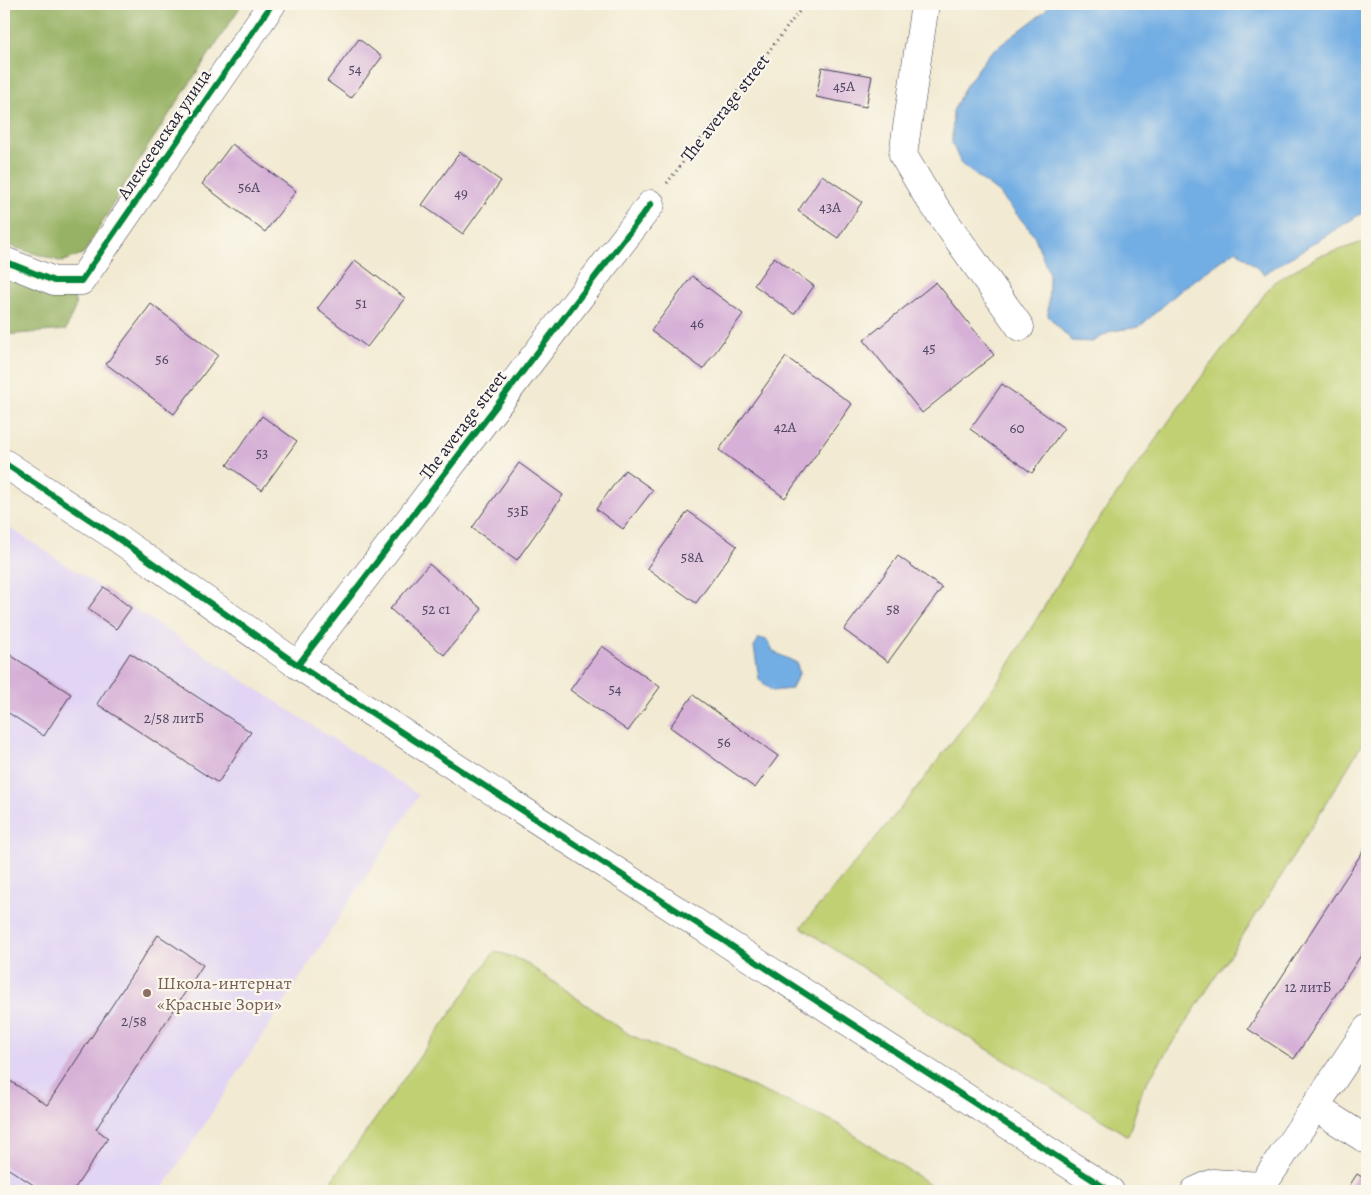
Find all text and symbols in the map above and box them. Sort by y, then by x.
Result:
street label: The average street [675,49,775,167]
house number: 54 [348,59,362,79]
street label: Алексеевская улица [111,64,217,205]
house number: 45А [833,76,855,96]
house number: 56А [238,177,260,197]
house number: 49 [454,183,468,203]
house number: 43А [819,197,841,217]
house number: 51 [355,293,367,313]
house number: 46 [690,313,704,333]
house number: 45 [922,338,936,358]
house number: 56 [155,349,169,369]
street label: The average street [414,365,512,485]
house number: 42А [774,417,797,437]
house number: 60 [1010,418,1024,438]
house number: 53 [256,443,268,463]
house number: 53Б [507,501,529,521]
house number: 58А [681,547,703,567]
house number: 52 с1 [422,599,450,619]
house number: 58 [886,599,900,619]
house number: 54 [608,679,622,699]
house number: 2/58 литБ [144,708,204,728]
house number: 56 [717,732,731,752]
place label: Школа-интернат «Красные Зори» [157,971,292,1016]
house number: 12 литБ [1284,977,1332,997]
marker: Школа-интернат «Красные Зори» [141,987,153,999]
house number: 2/58 [121,1011,147,1031]

